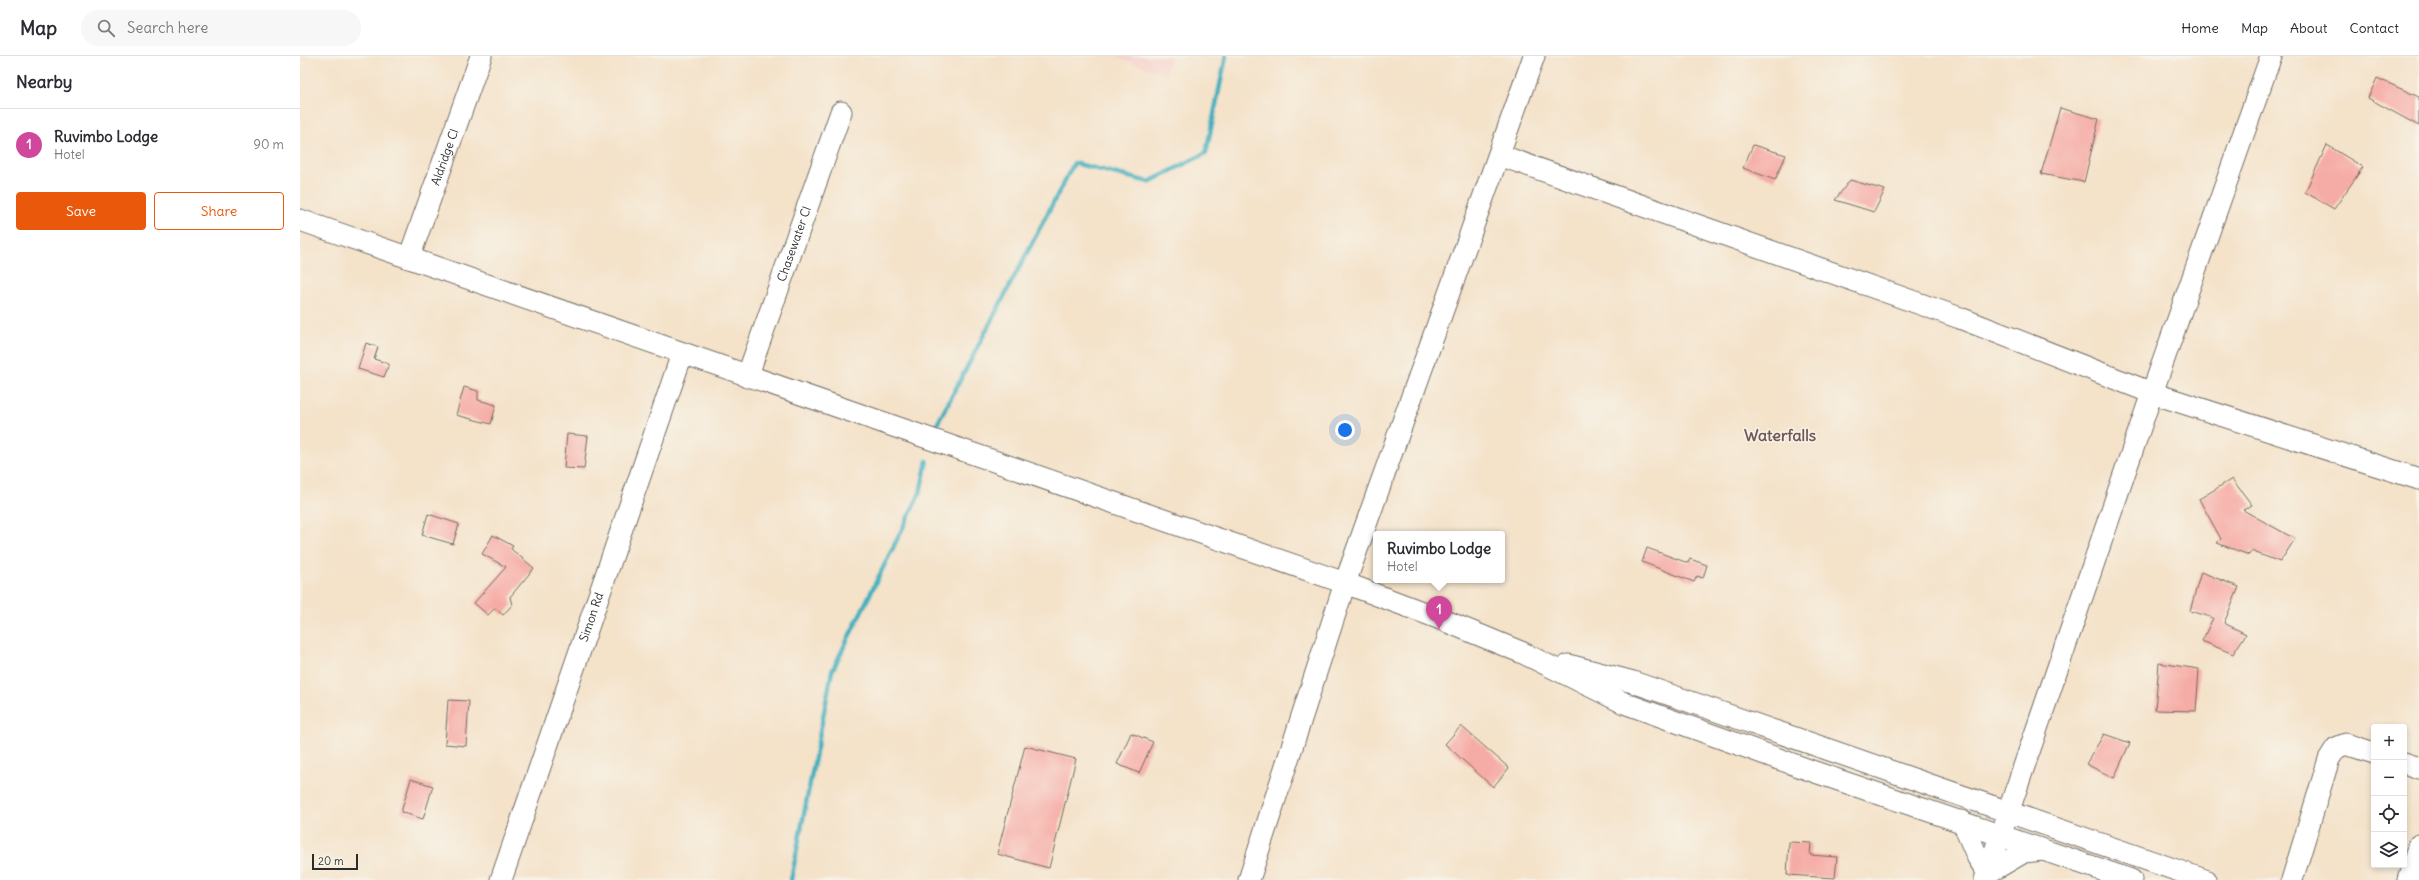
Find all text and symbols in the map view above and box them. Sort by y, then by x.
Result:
search box [81,10,361,46]
text: Map [20,16,57,40]
icon: search [95,17,117,39]
text: Search here [127,18,208,37]
text: Home [2181,19,2219,37]
text: Map [2241,19,2268,37]
text: About [2290,19,2328,37]
text: Contact [2350,19,2399,37]
text: Nearby [16,71,72,93]
text: Ruvimbo Lodge [54,127,158,146]
street label: Aldridge Cl [428,127,461,187]
text: 1 [26,136,32,153]
text: 90 m [253,136,284,153]
text: Hotel [54,146,85,163]
button: Save [16,192,146,230]
button: Share [154,192,284,230]
street label: Chasewater Cl [773,204,814,284]
your location [1335,420,1355,440]
district label: Waterfalls [1744,425,1816,445]
popup [1373,531,1505,583]
text: Ruvimbo Lodge [1387,539,1491,558]
text: Hotel [1387,558,1418,575]
street label: Simon Rd [576,590,606,644]
pin: 1 [1426,596,1452,629]
map controls [2371,724,2407,868]
button: + [2371,724,2407,760]
button: − [2371,760,2407,796]
button: locate [2371,796,2407,832]
button: layers [2371,832,2407,868]
scale bar [312,852,358,871]
text: 20 m [318,854,344,868]

